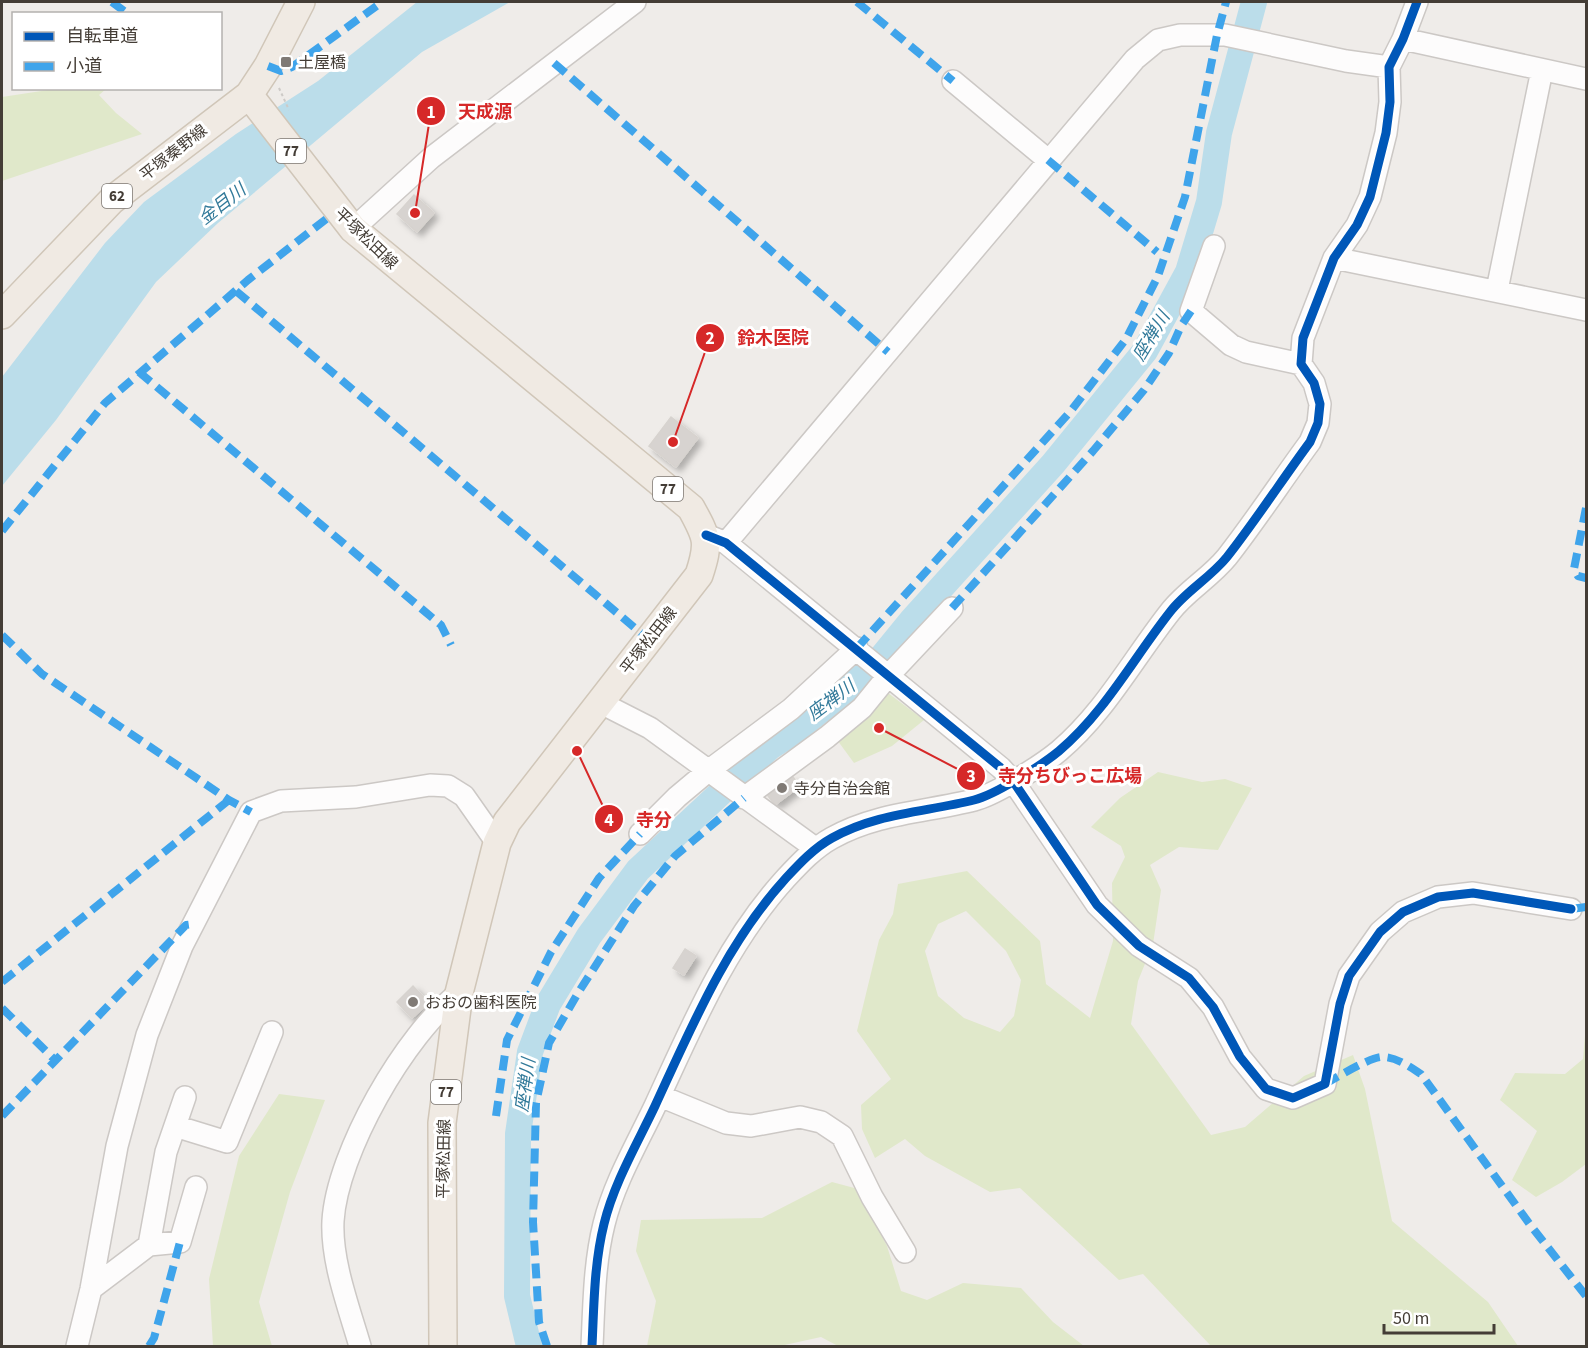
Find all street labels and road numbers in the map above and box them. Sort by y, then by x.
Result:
street label: 平塚秦野線 [135,119,212,186]
road number: 77 [276,139,306,163]
road number: 62 [102,184,132,208]
street label: 平塚松田線 [330,203,403,274]
road number: 77 [653,477,683,501]
street label: 平塚松田線 [615,602,682,679]
road number: 77 [431,1080,461,1104]
street label: 平塚松田線 [432,1119,456,1199]

